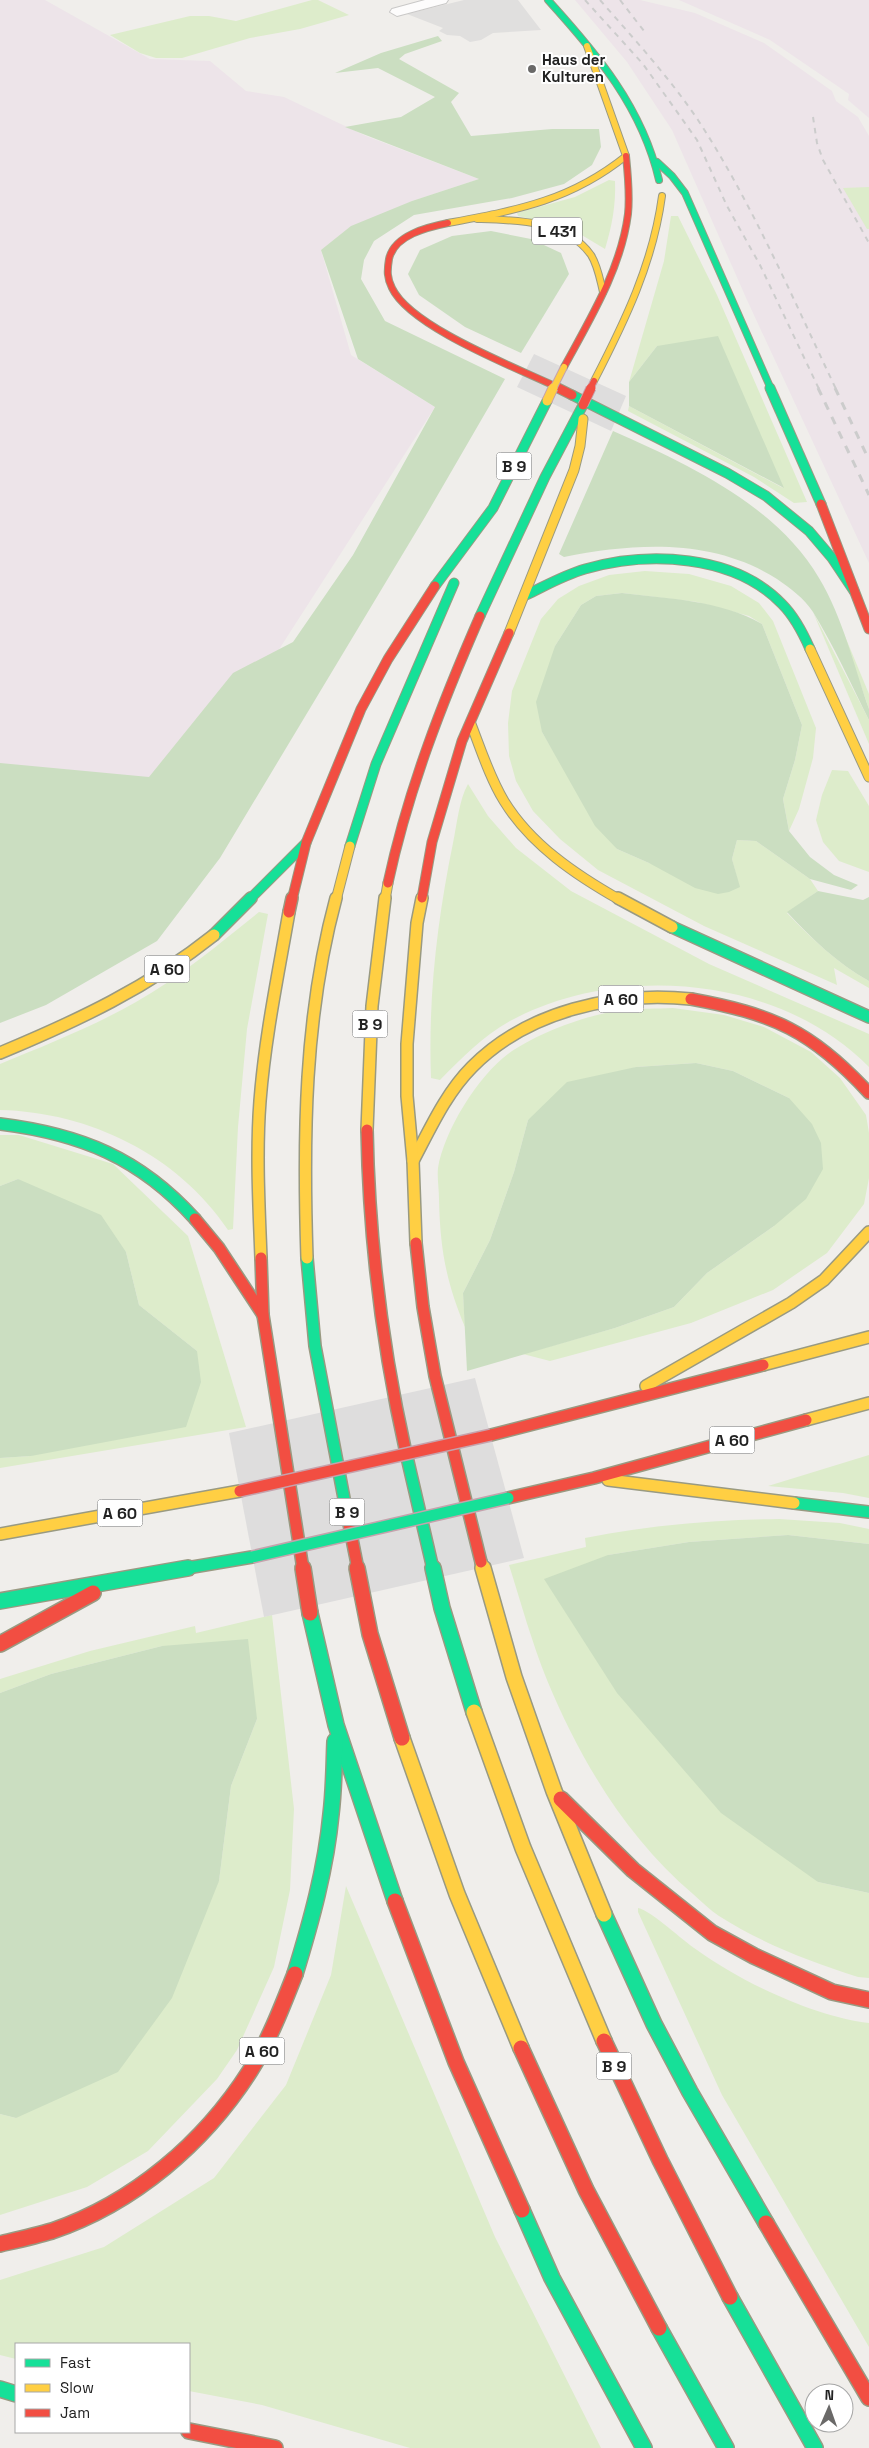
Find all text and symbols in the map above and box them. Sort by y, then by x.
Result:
place label: Haus der Kulturen [542,50,605,86]
marker: Haus der Kulturen [526,63,538,75]
road number: L 431 [532,218,582,245]
road number: B 9 [496,452,532,480]
road number: A 60 [144,956,190,982]
road number: A 60 [598,986,644,1012]
road number: B 9 [352,1011,388,1038]
road number: A 60 [710,1426,754,1454]
road number: B 9 [330,1498,364,1525]
road number: A 60 [98,1500,142,1526]
road number: A 60 [240,2038,284,2064]
road number: B 9 [596,2052,632,2080]
legend [15,2343,190,2433]
text: Fast [60,2353,91,2372]
text: Slow [60,2378,94,2397]
north arrow [804,2383,854,2433]
text: N [824,2386,834,2404]
text: Jam [60,2403,90,2422]

